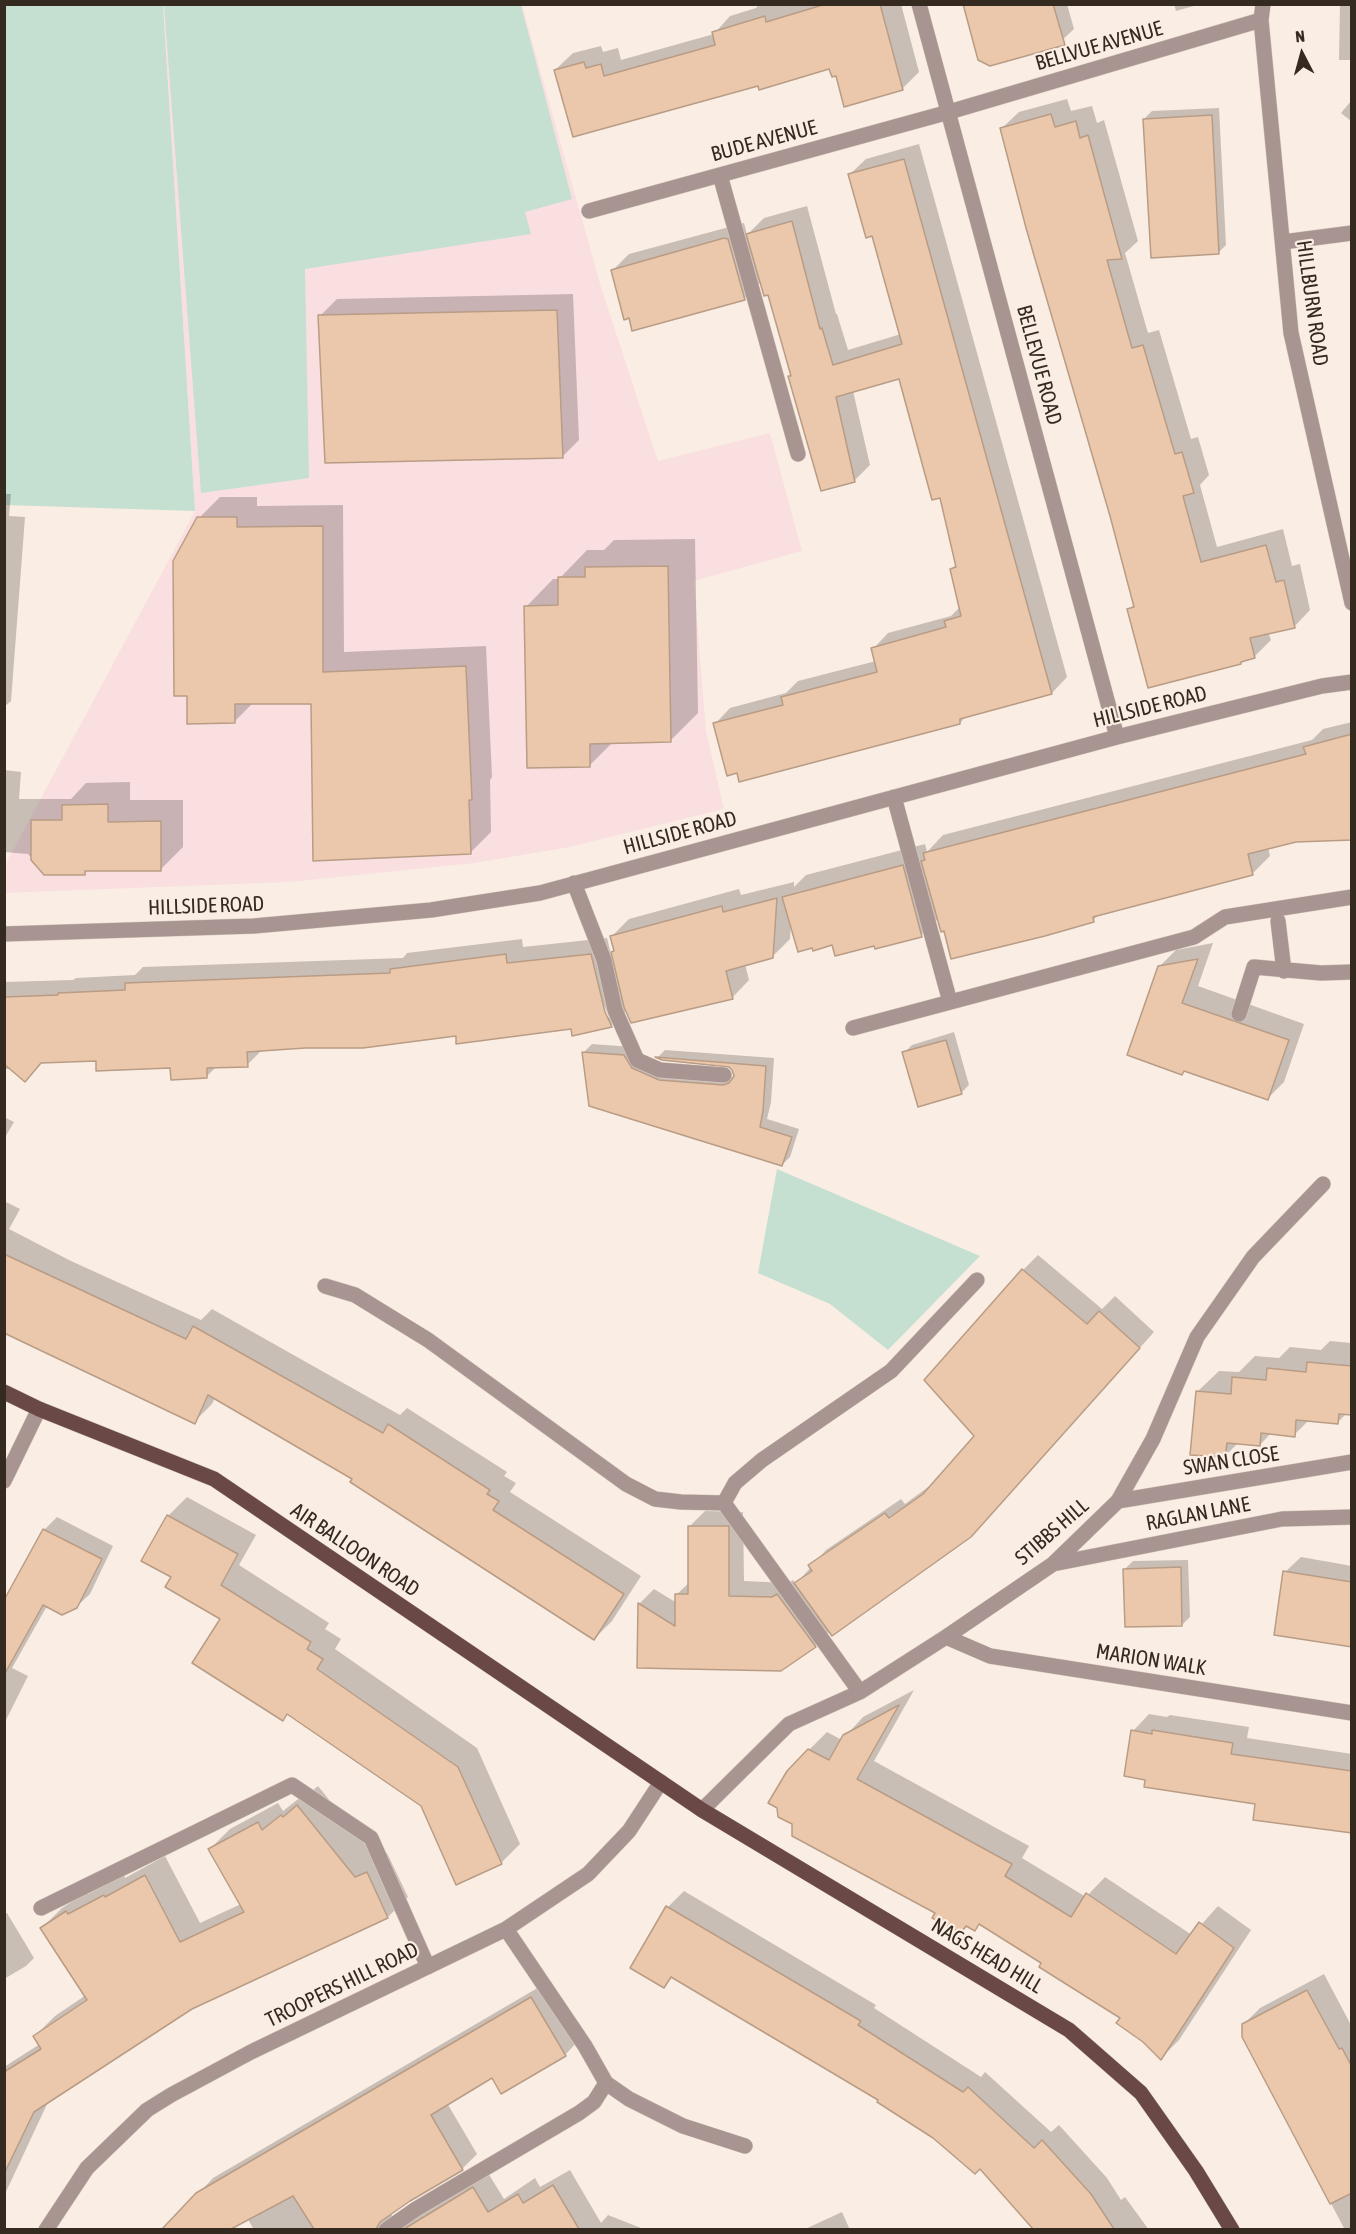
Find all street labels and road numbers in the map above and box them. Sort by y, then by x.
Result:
street label: BELLVUE AVENUE [1032,16,1166,76]
street label: BUDE AVENUE [708,115,820,167]
street label: HILLBURN ROAD [1291,239,1333,367]
street label: BELLEVUE ROAD [1011,302,1067,428]
street label: HILLSIDE ROAD [1091,681,1209,733]
street label: HILLSIDE ROAD [621,806,739,860]
street label: HILLSIDE ROAD [148,891,264,921]
street label: SWAN CLOSE [1181,1441,1281,1481]
street label: RAGLAN LANE [1144,1492,1252,1536]
street label: STIBBS HILL [1010,1493,1094,1571]
street label: AIR BALLOON ROAD [286,1498,424,1602]
street label: MARION WALK [1094,1639,1208,1681]
street label: NAGS HEAD HILL [927,1913,1047,1999]
street label: TROOPERS HILL ROAD [262,1937,422,2033]

